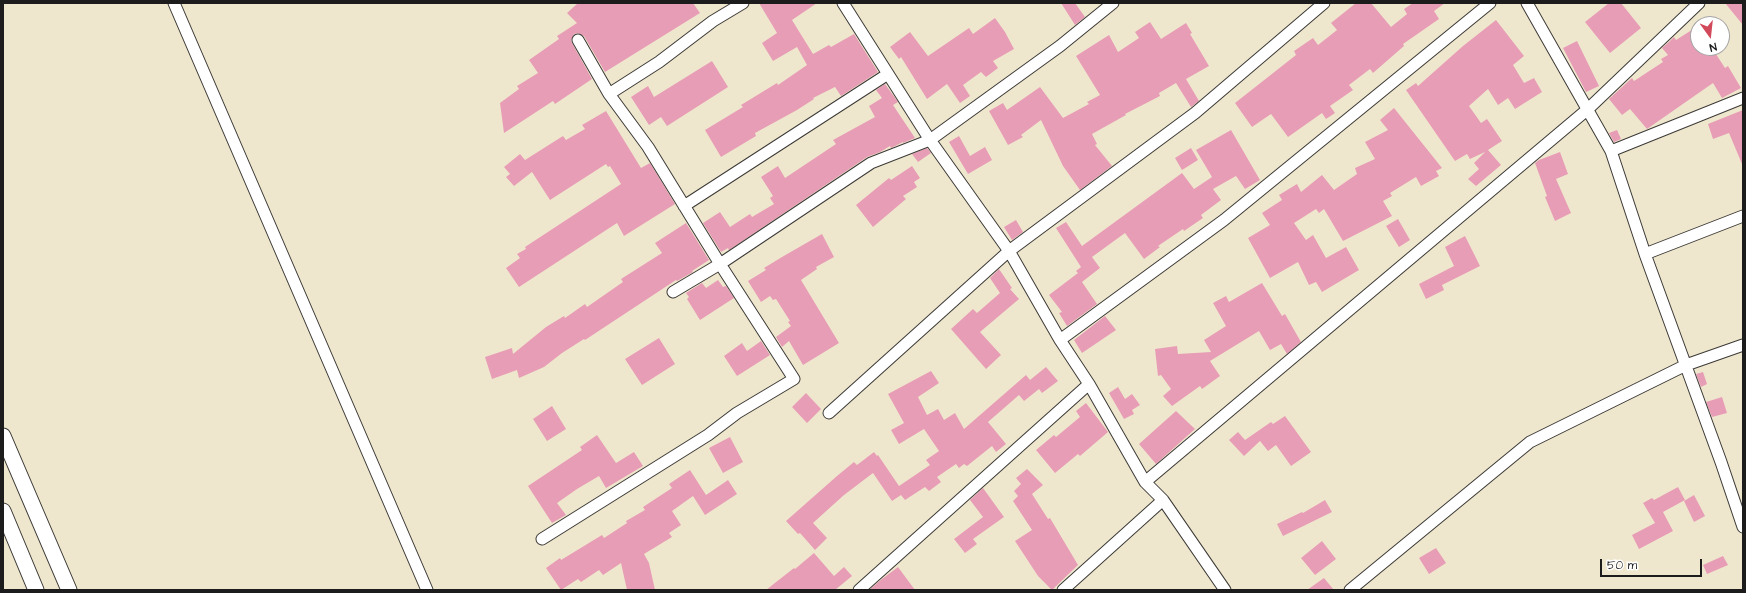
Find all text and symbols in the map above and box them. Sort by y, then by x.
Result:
north arrow [1690,16,1730,56]
text: N [1708,39,1718,55]
scale bar [1602,551,1704,577]
text: 50 m [1607,557,1637,574]

